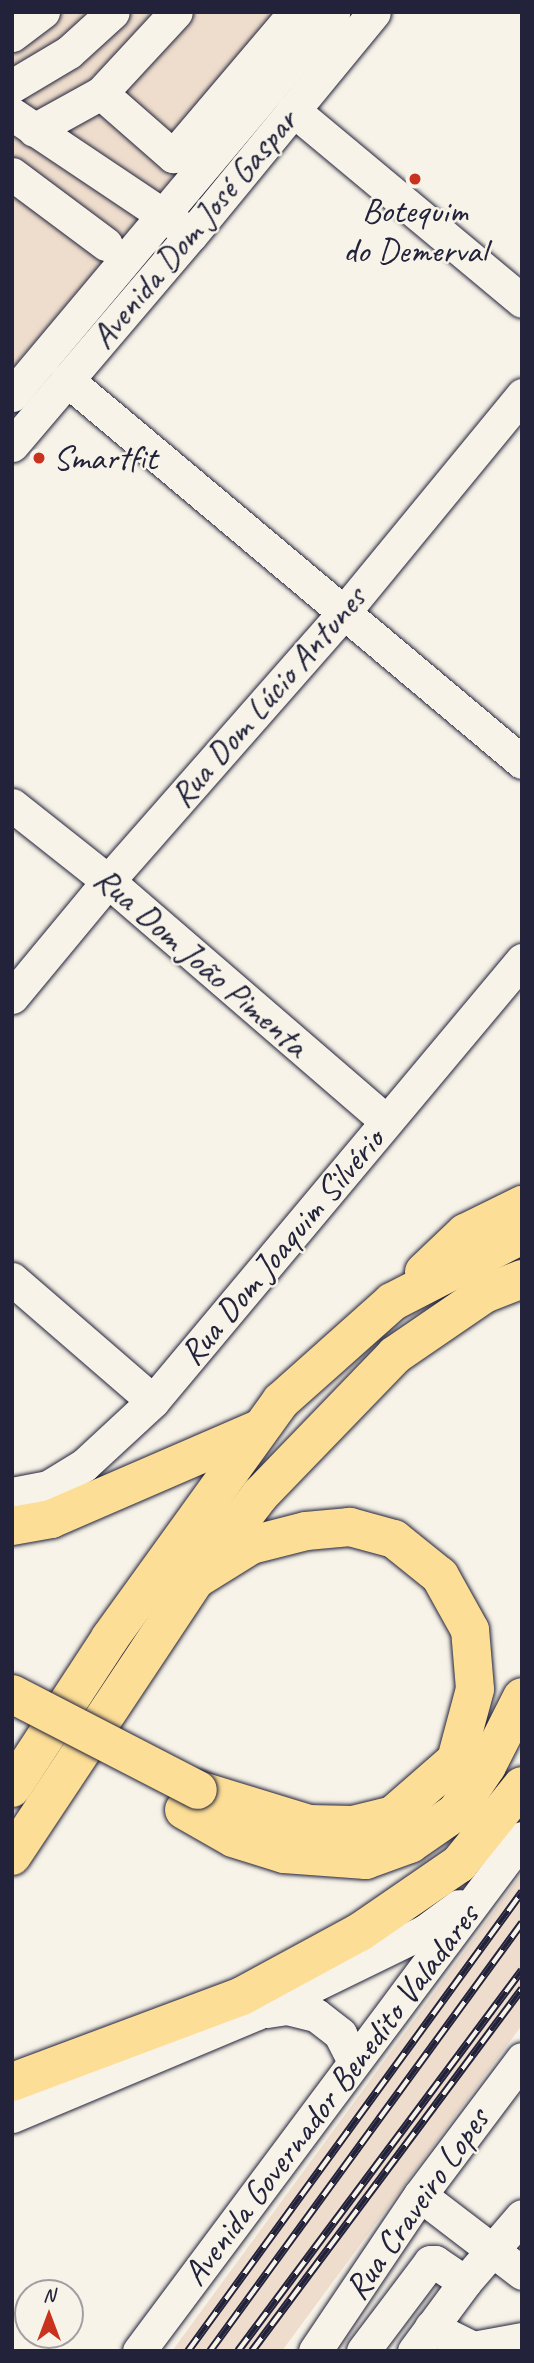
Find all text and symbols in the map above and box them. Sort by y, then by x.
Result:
street label: Avenida Dom José Gaspar [82,101,306,357]
marker: Botequim do Demerval [407,171,423,187]
place label: Botequim do Demerval [344,190,486,272]
place label: Smartfit [53,437,157,479]
marker: Smartfit [31,450,47,466]
street label: Rua Dom Lúcio Antunes [161,578,375,816]
street label: Rua Dom João Pimenta [86,858,316,1066]
street label: Rua Dom Joaquim Silvério [170,1119,394,1375]
street label: Avenida Governador Benedito Valadares [174,1896,488,2294]
street label: Rua Craveiro Lopes [336,2100,498,2308]
north arrow [14,2279,84,2349]
text: N [43,2283,55,2307]

